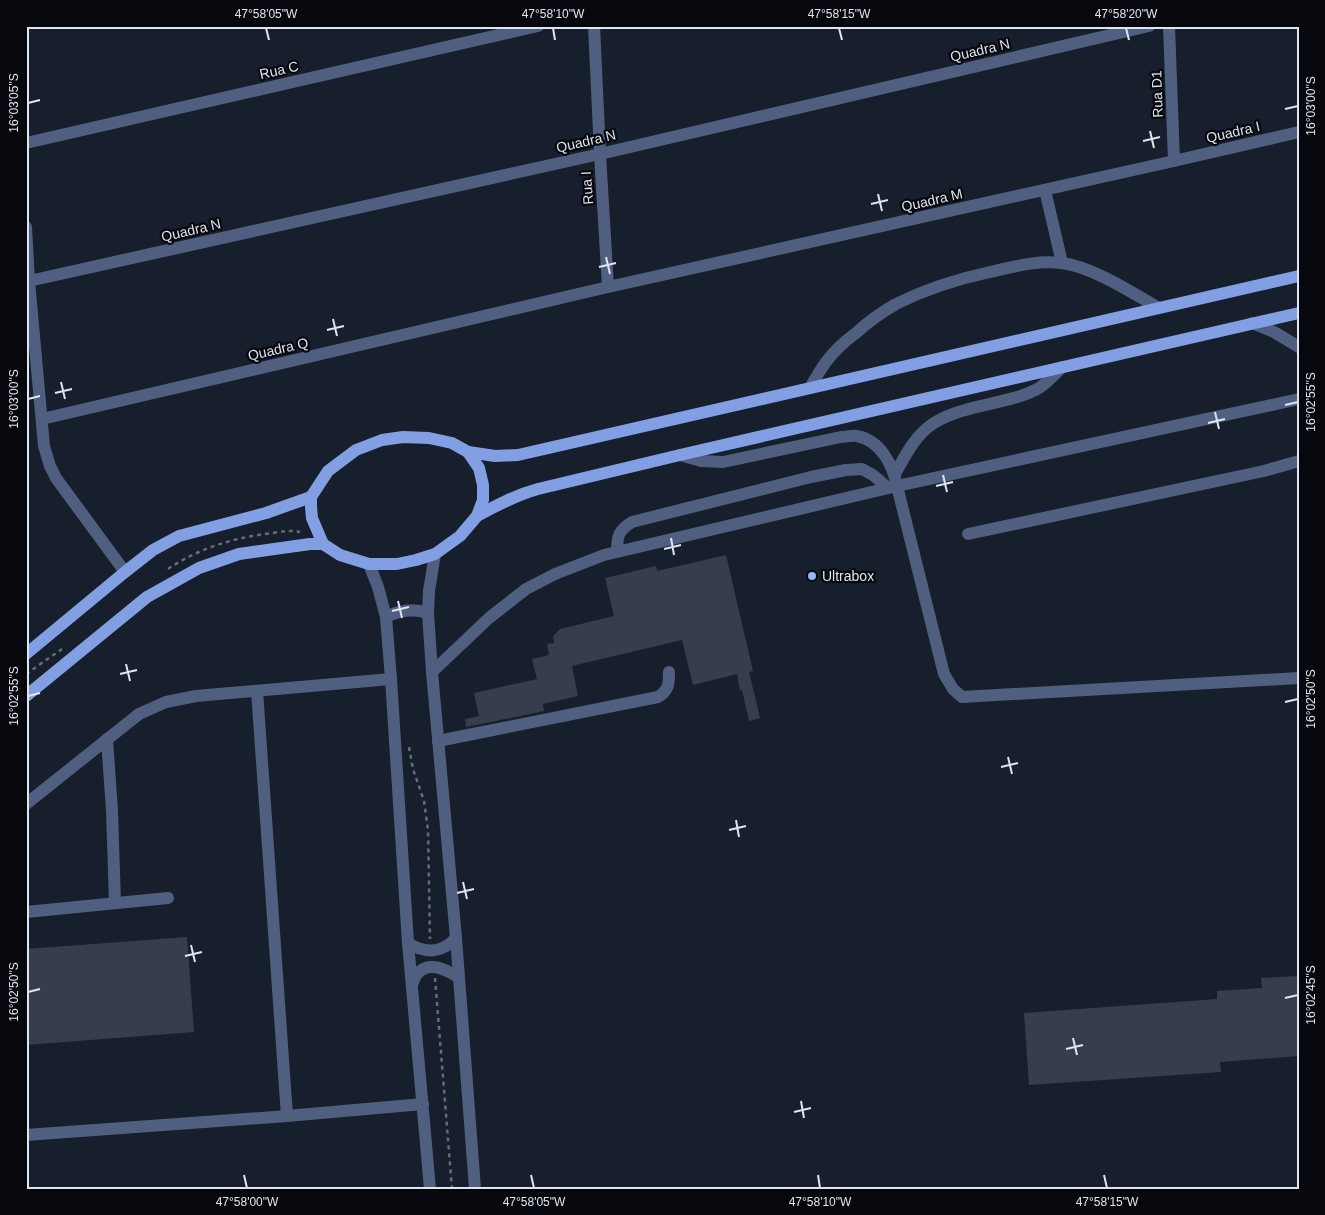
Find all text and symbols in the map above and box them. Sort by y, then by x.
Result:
text: 47°58'05"W [235,7,298,21]
text: 47°58'10"W [522,7,585,21]
text: 47°58'15"W [808,7,871,21]
text: 47°58'20"W [1095,7,1158,21]
street label: Quadra N [949,35,1011,65]
street label: Rua C [258,58,300,82]
street label: Rua D1 [1148,70,1166,118]
text: 16°03'05"S [7,73,21,133]
text: 16°03'00"S [1304,76,1318,136]
street label: Quadra I [1205,118,1261,146]
street label: Quadra N [555,126,617,156]
street label: Rua I [578,171,596,205]
street label: Quadra M [900,185,964,215]
street label: Quadra N [160,215,222,245]
street label: Quadra Q [246,334,310,364]
text: 16°03'00"S [7,369,21,429]
text: 16°02'55"S [1304,372,1318,432]
place label: Ultrabox [822,568,874,584]
marker: Ultrabox [806,570,818,582]
text: 16°02'55"S [7,666,21,726]
text: 16°02'50"S [1304,669,1318,729]
text: 16°02'50"S [7,962,21,1022]
text: 16°02'45"S [1304,965,1318,1025]
text: 47°58'00"W [216,1195,279,1209]
text: 47°58'05"W [503,1195,566,1209]
text: 47°58'10"W [789,1195,852,1209]
text: 47°58'15"W [1076,1195,1139,1209]

